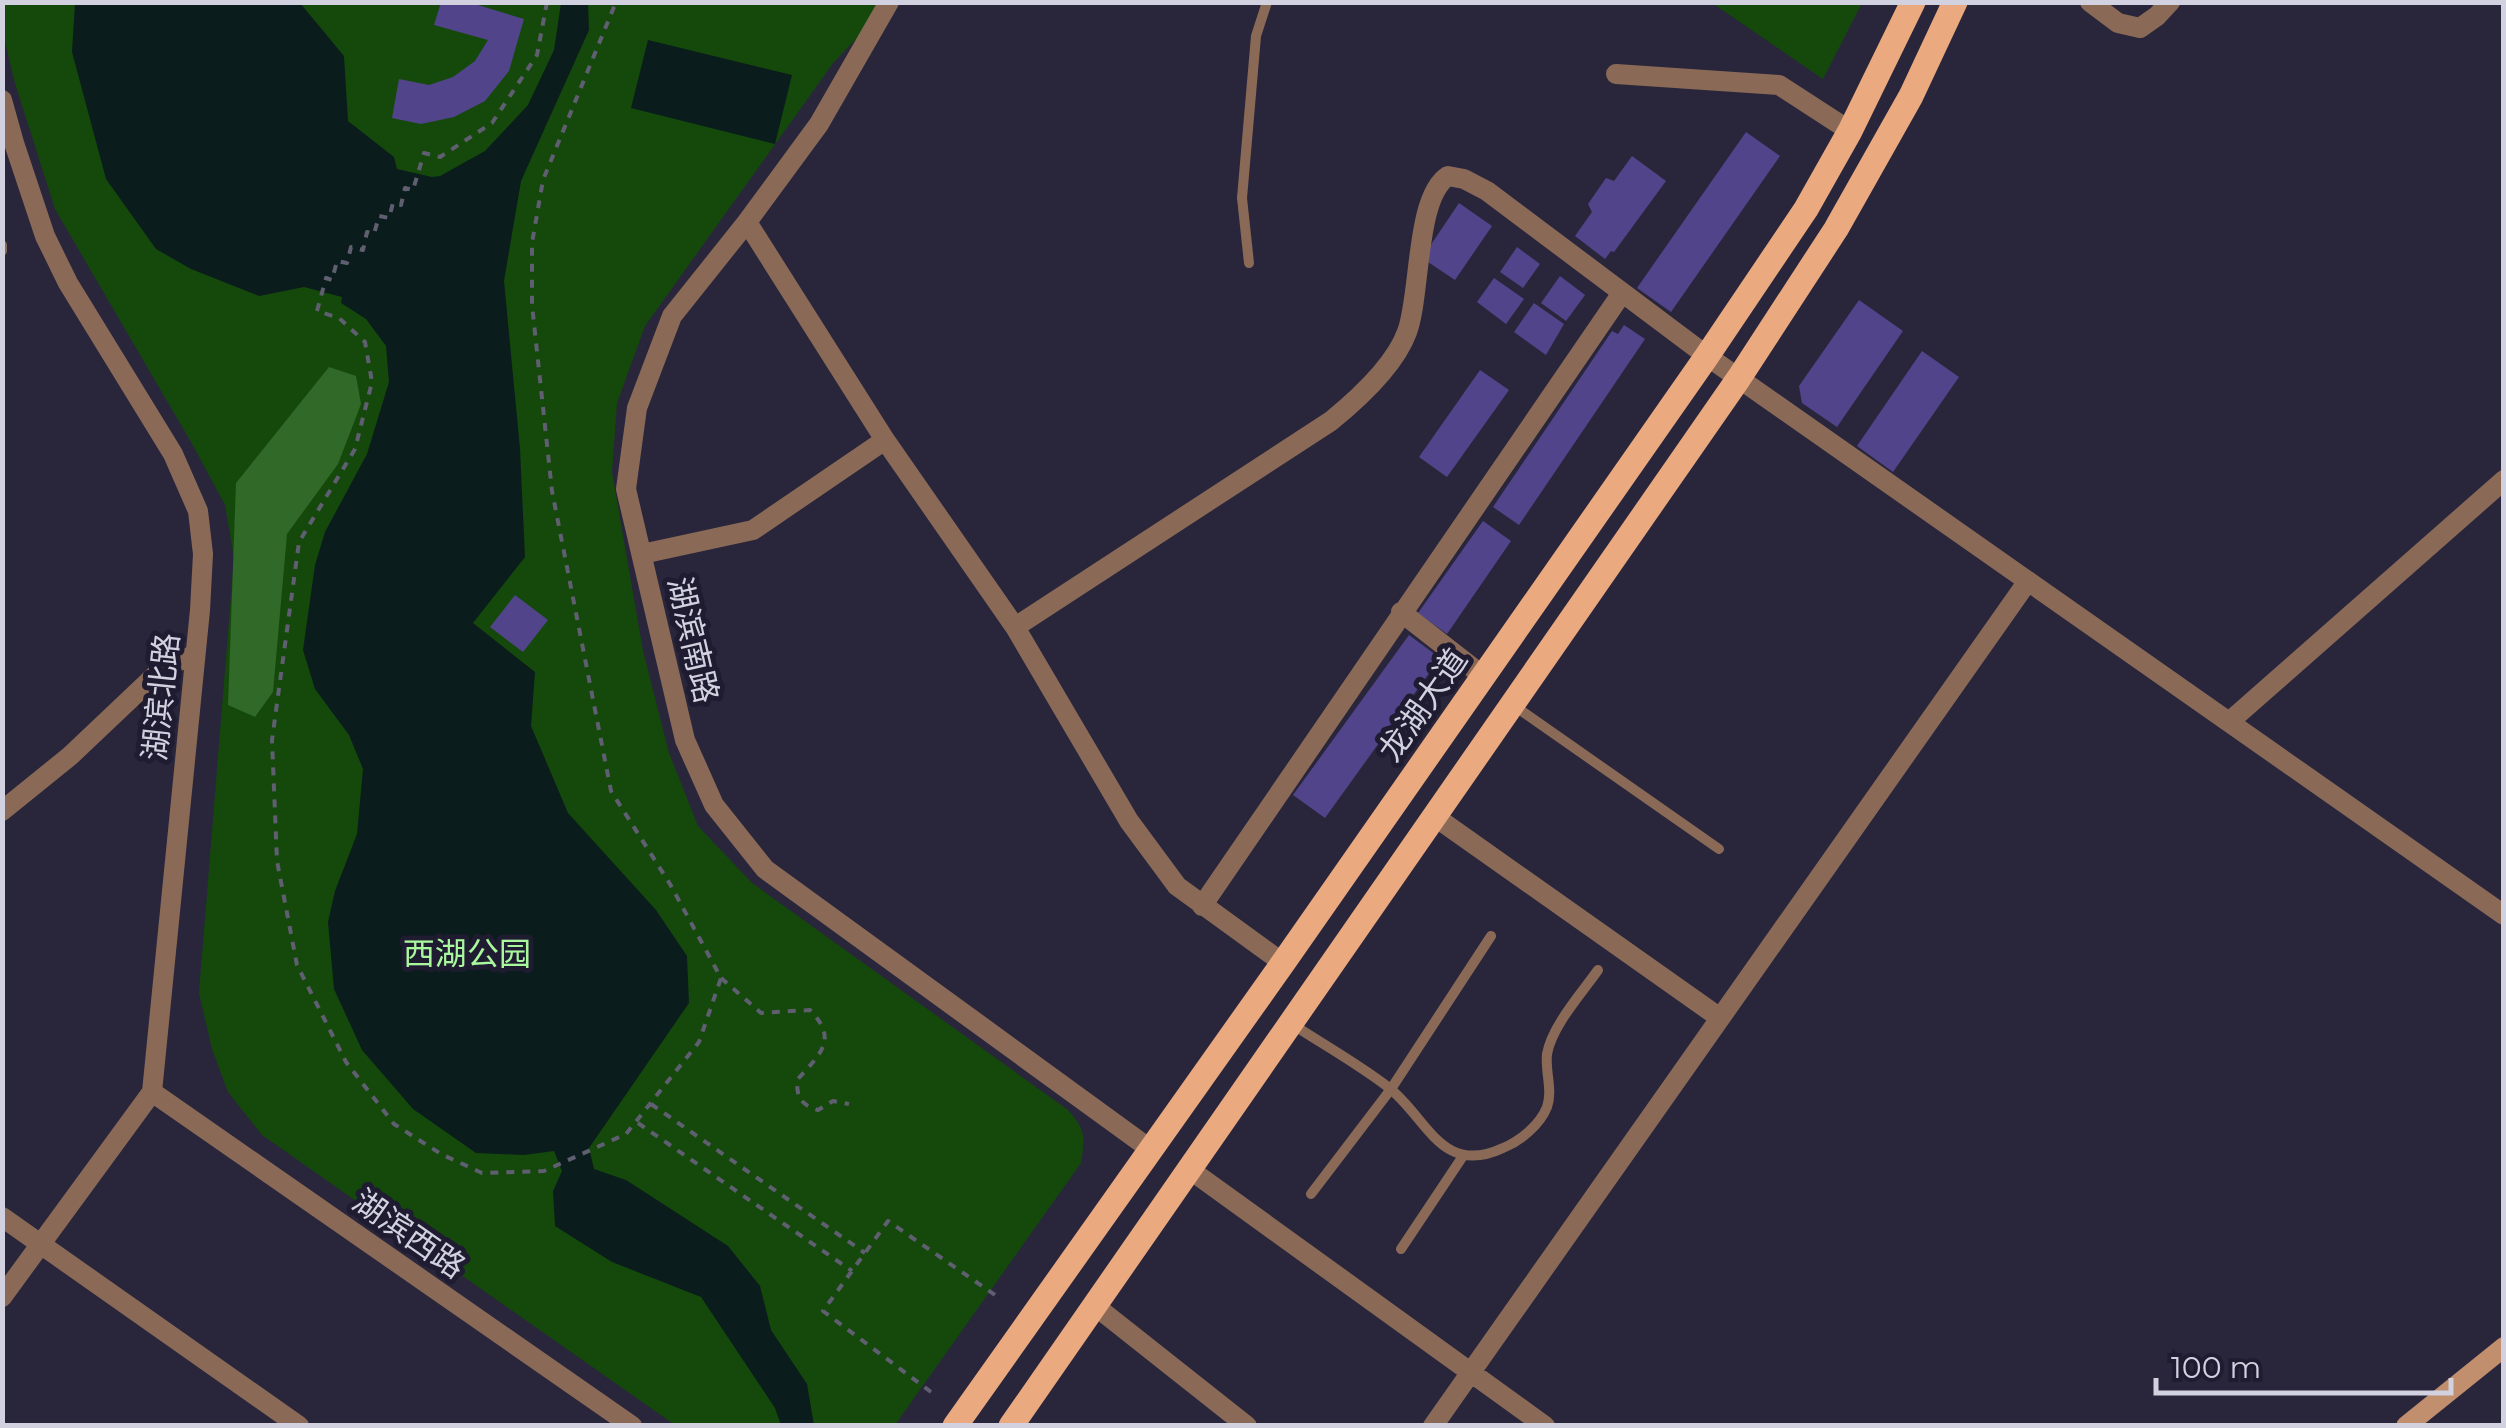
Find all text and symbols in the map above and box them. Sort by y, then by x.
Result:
street label: 湖滨南路 [660,573,727,707]
street label: 湖滨北路 [134,631,187,763]
street label: 龙湖大道 [1370,641,1475,768]
park label: 西湖公园 [403,934,531,973]
street label: 湖滨西路 [346,1181,473,1286]
scale bar [2156,1333,2451,1395]
text: 100 m [2171,1349,2261,1386]

